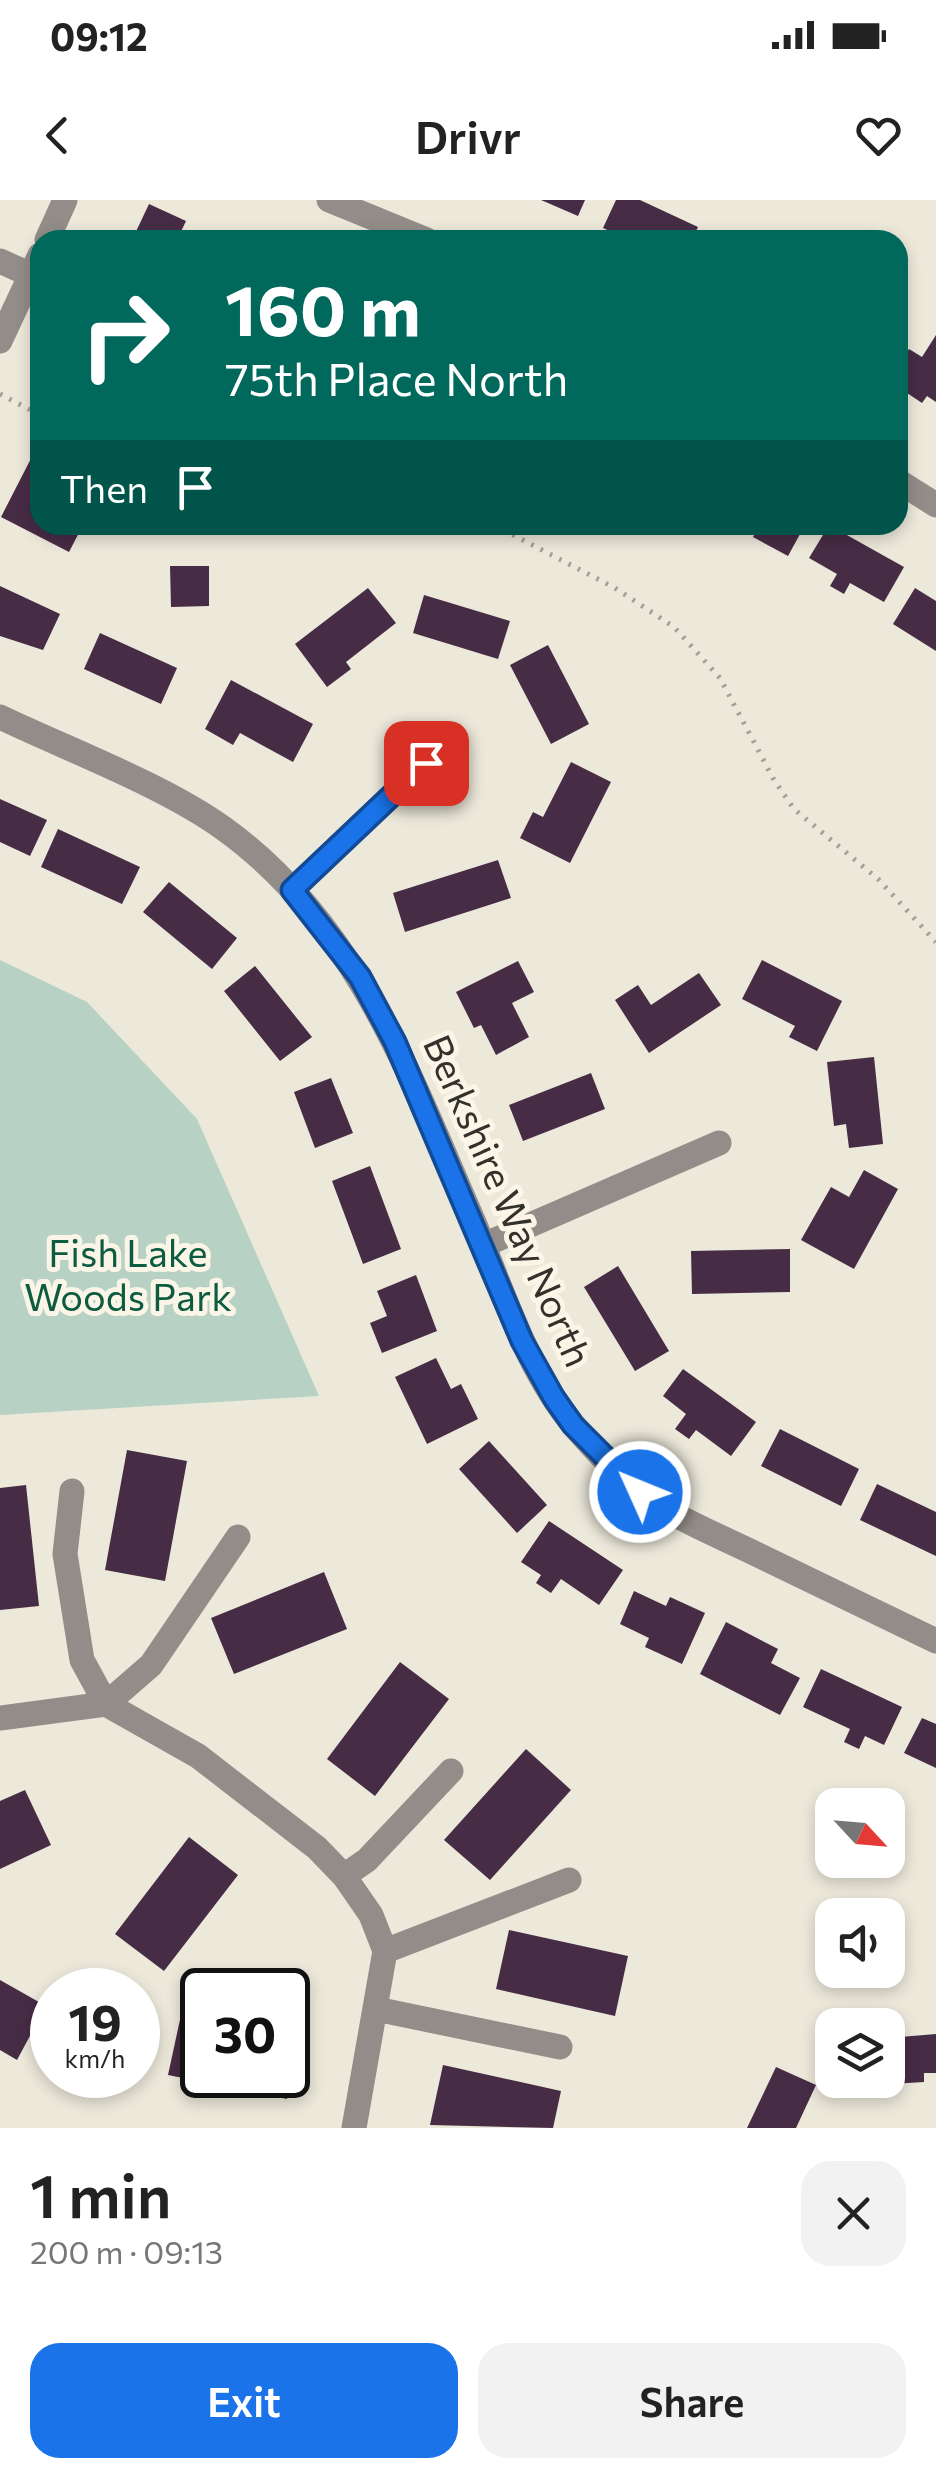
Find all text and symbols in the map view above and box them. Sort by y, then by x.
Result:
text: 09:12 [50,12,148,59]
icon: back [30,108,85,163]
text: Drivr [415,108,521,163]
icon: heart [851,108,906,163]
text: 160 m [225,265,421,350]
icon: right [60,270,190,400]
text: 75th Place North [225,350,568,405]
icon: arrive [168,460,223,515]
text: Then [60,464,148,511]
pin [384,721,469,806]
icon: arrive [399,736,454,791]
street label: Berkshire Way North [415,1027,604,1373]
park label: Fish Lake Woods Park [24,1228,232,1319]
position arrow [588,1440,692,1544]
north arrow [815,1788,905,1878]
map controls [815,1788,905,2098]
button: sound [815,1898,905,1988]
speed limit sign: 30 [180,1968,310,2098]
text: 19 [68,1990,122,2051]
button: layers [815,2008,905,2098]
text: km/h [65,2043,125,2073]
text: 1 min [30,2157,171,2230]
button: close [801,2161,906,2266]
text: 200 m · 09:13 [30,2231,223,2271]
button: Exit [30,2343,458,2458]
button: Share [478,2343,906,2458]

